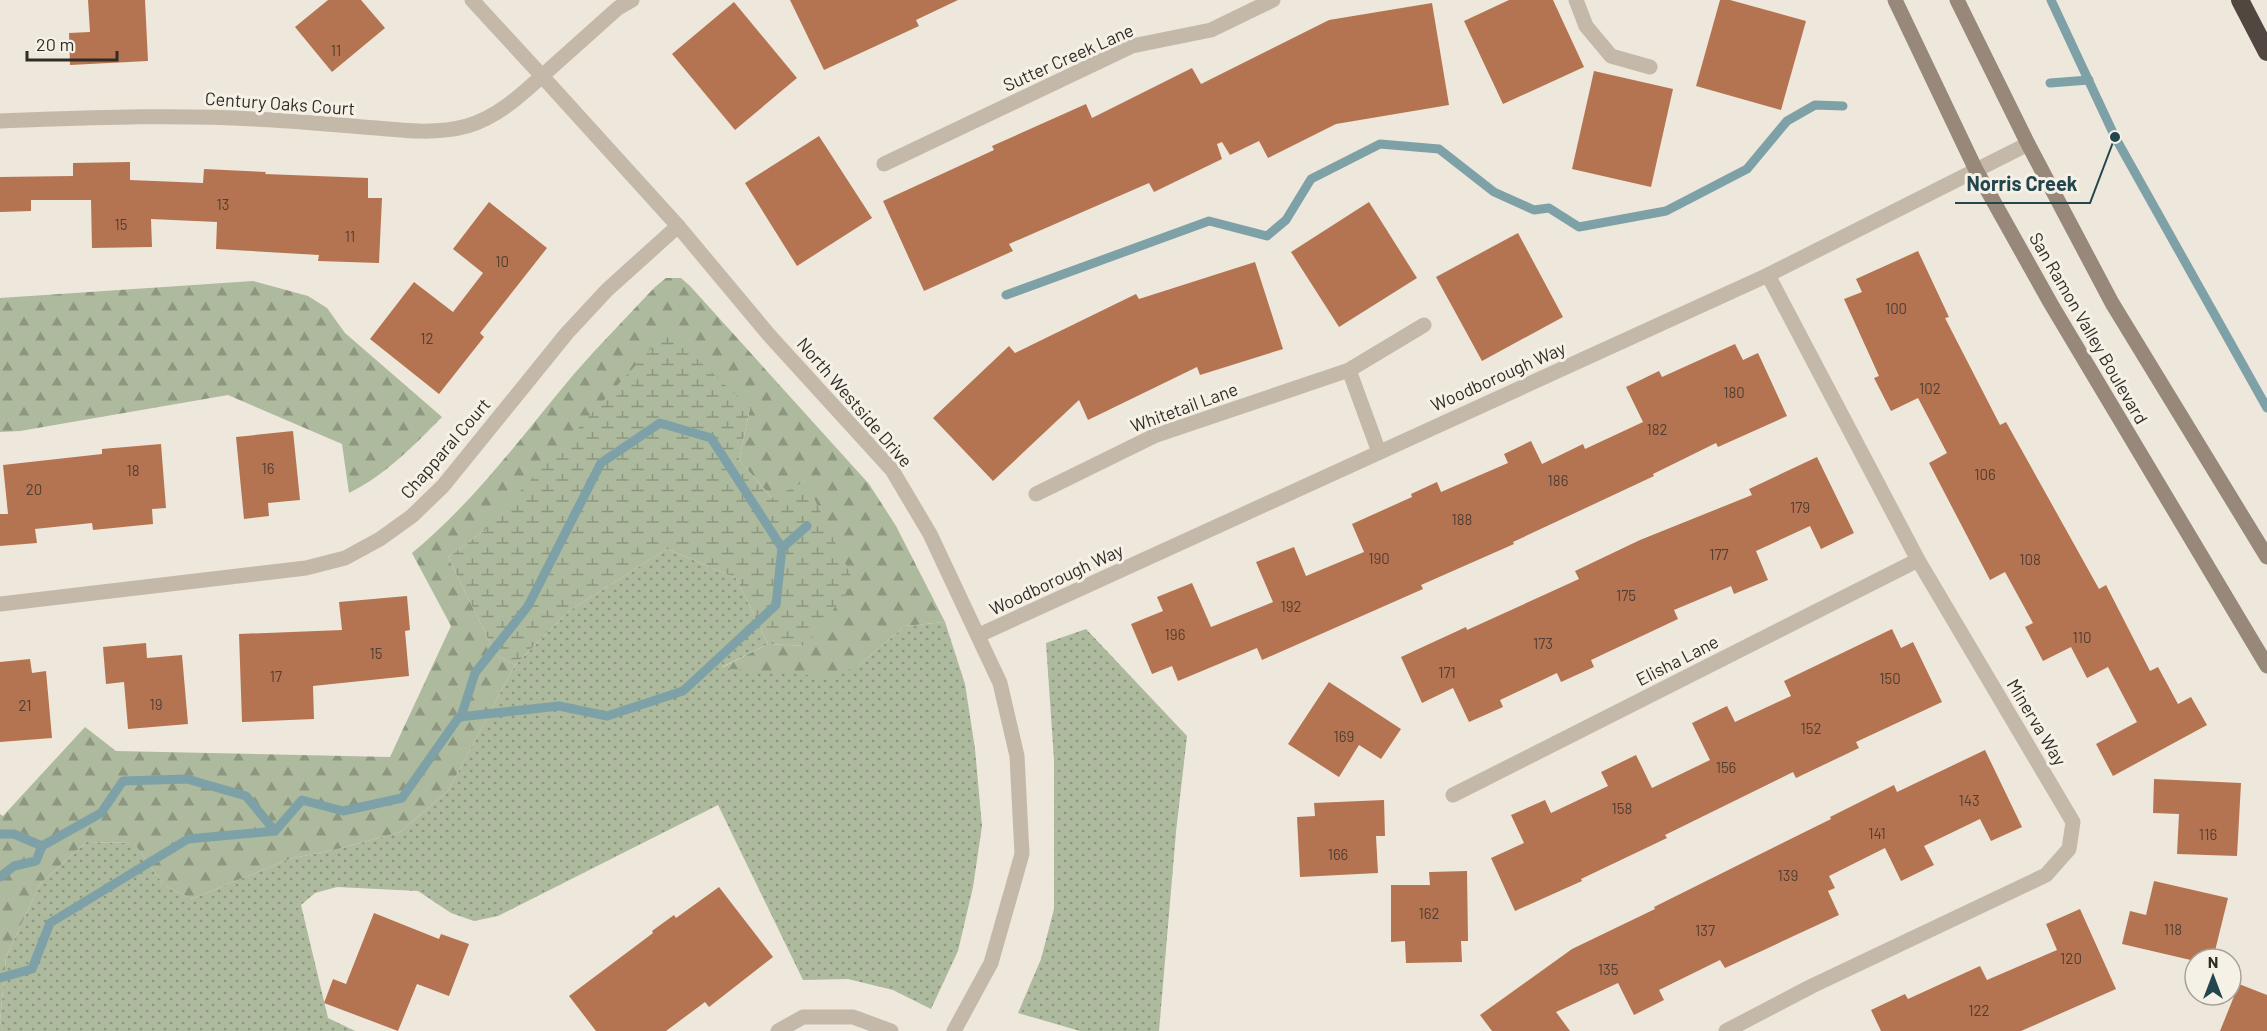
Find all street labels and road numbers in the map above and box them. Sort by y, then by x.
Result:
street label: Sutter Creek Lane [999,18,1137,96]
street label: Century Oaks Court [204,87,356,119]
street label: San Ramon Valley Boulevard [2025,228,2153,428]
street label: North Westside Drive [793,333,917,471]
street label: Woodborough Way [1427,336,1569,416]
street label: Whitetail Lane [1127,377,1241,437]
street label: Chapparal Court [395,393,495,503]
street label: Woodborough Way [986,538,1126,620]
street label: Elisha Lane [1632,630,1722,690]
street label: Minerva Way [2003,675,2071,769]

